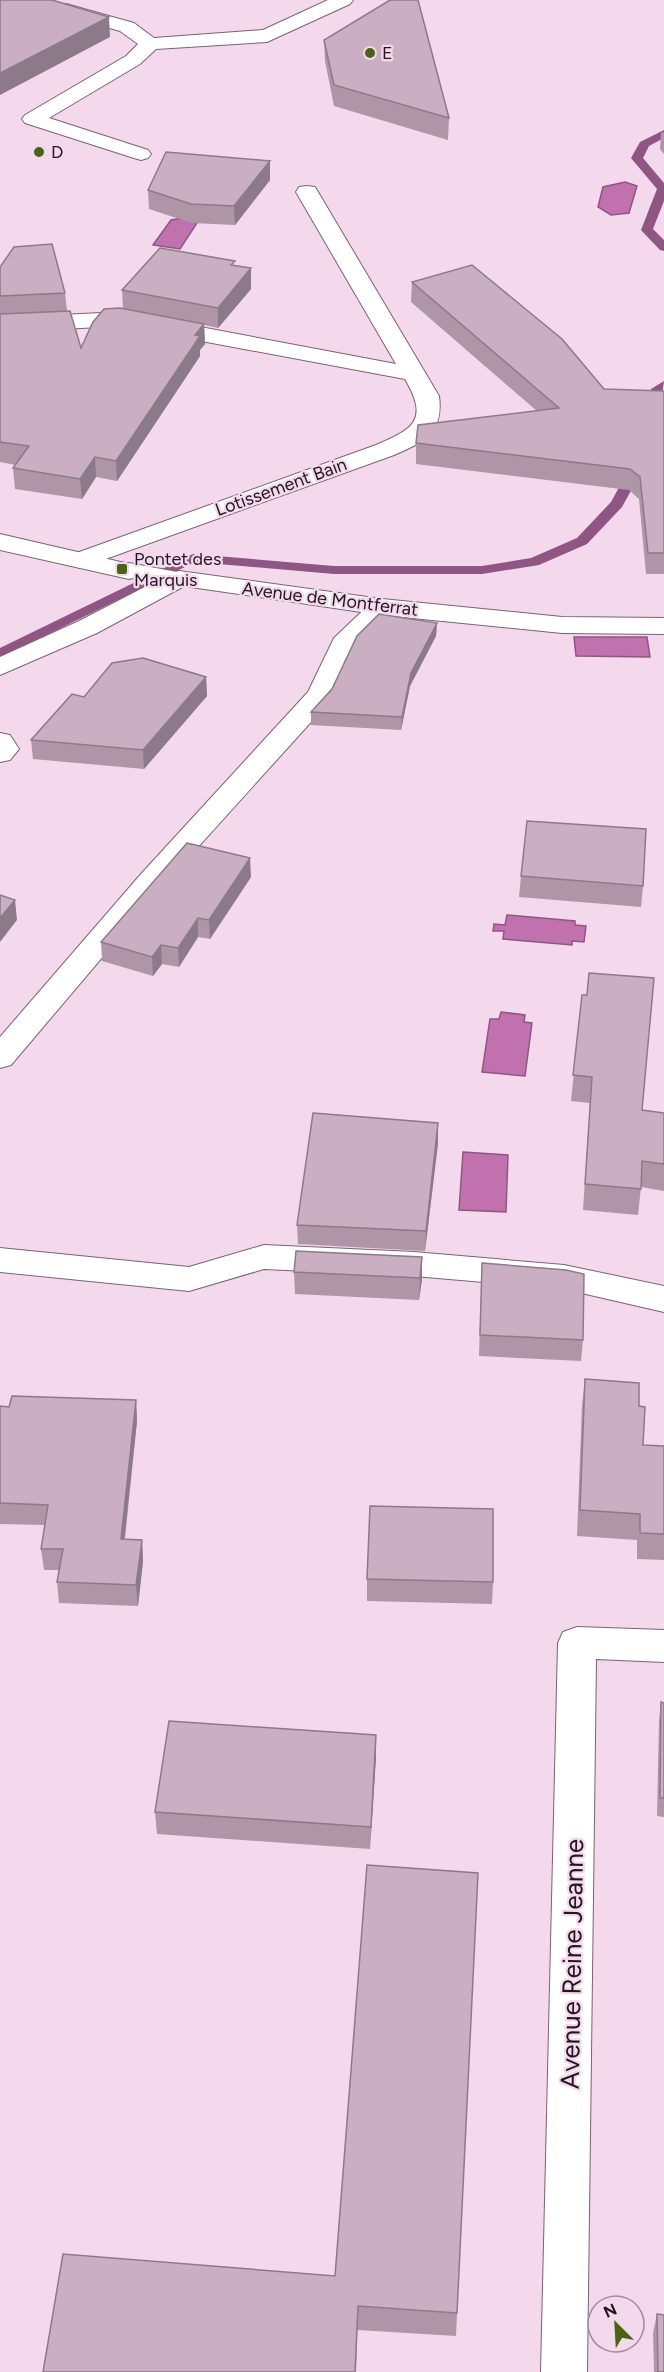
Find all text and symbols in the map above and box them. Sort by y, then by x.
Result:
place label: E [382,42,393,64]
marker: E [363,46,377,60]
place label: D [51,141,63,163]
marker: D [32,145,46,159]
street label: Lotissement Bain [212,453,350,521]
place label: Pontet des Marquis [134,548,221,591]
marker: Pontet des Marquis [115,562,129,576]
street label: Avenue de Montferrat [241,577,419,621]
street label: Avenue Reine Jeanne [554,1839,590,2089]
north arrow [586,2294,646,2354]
text: N [601,2300,620,2322]

